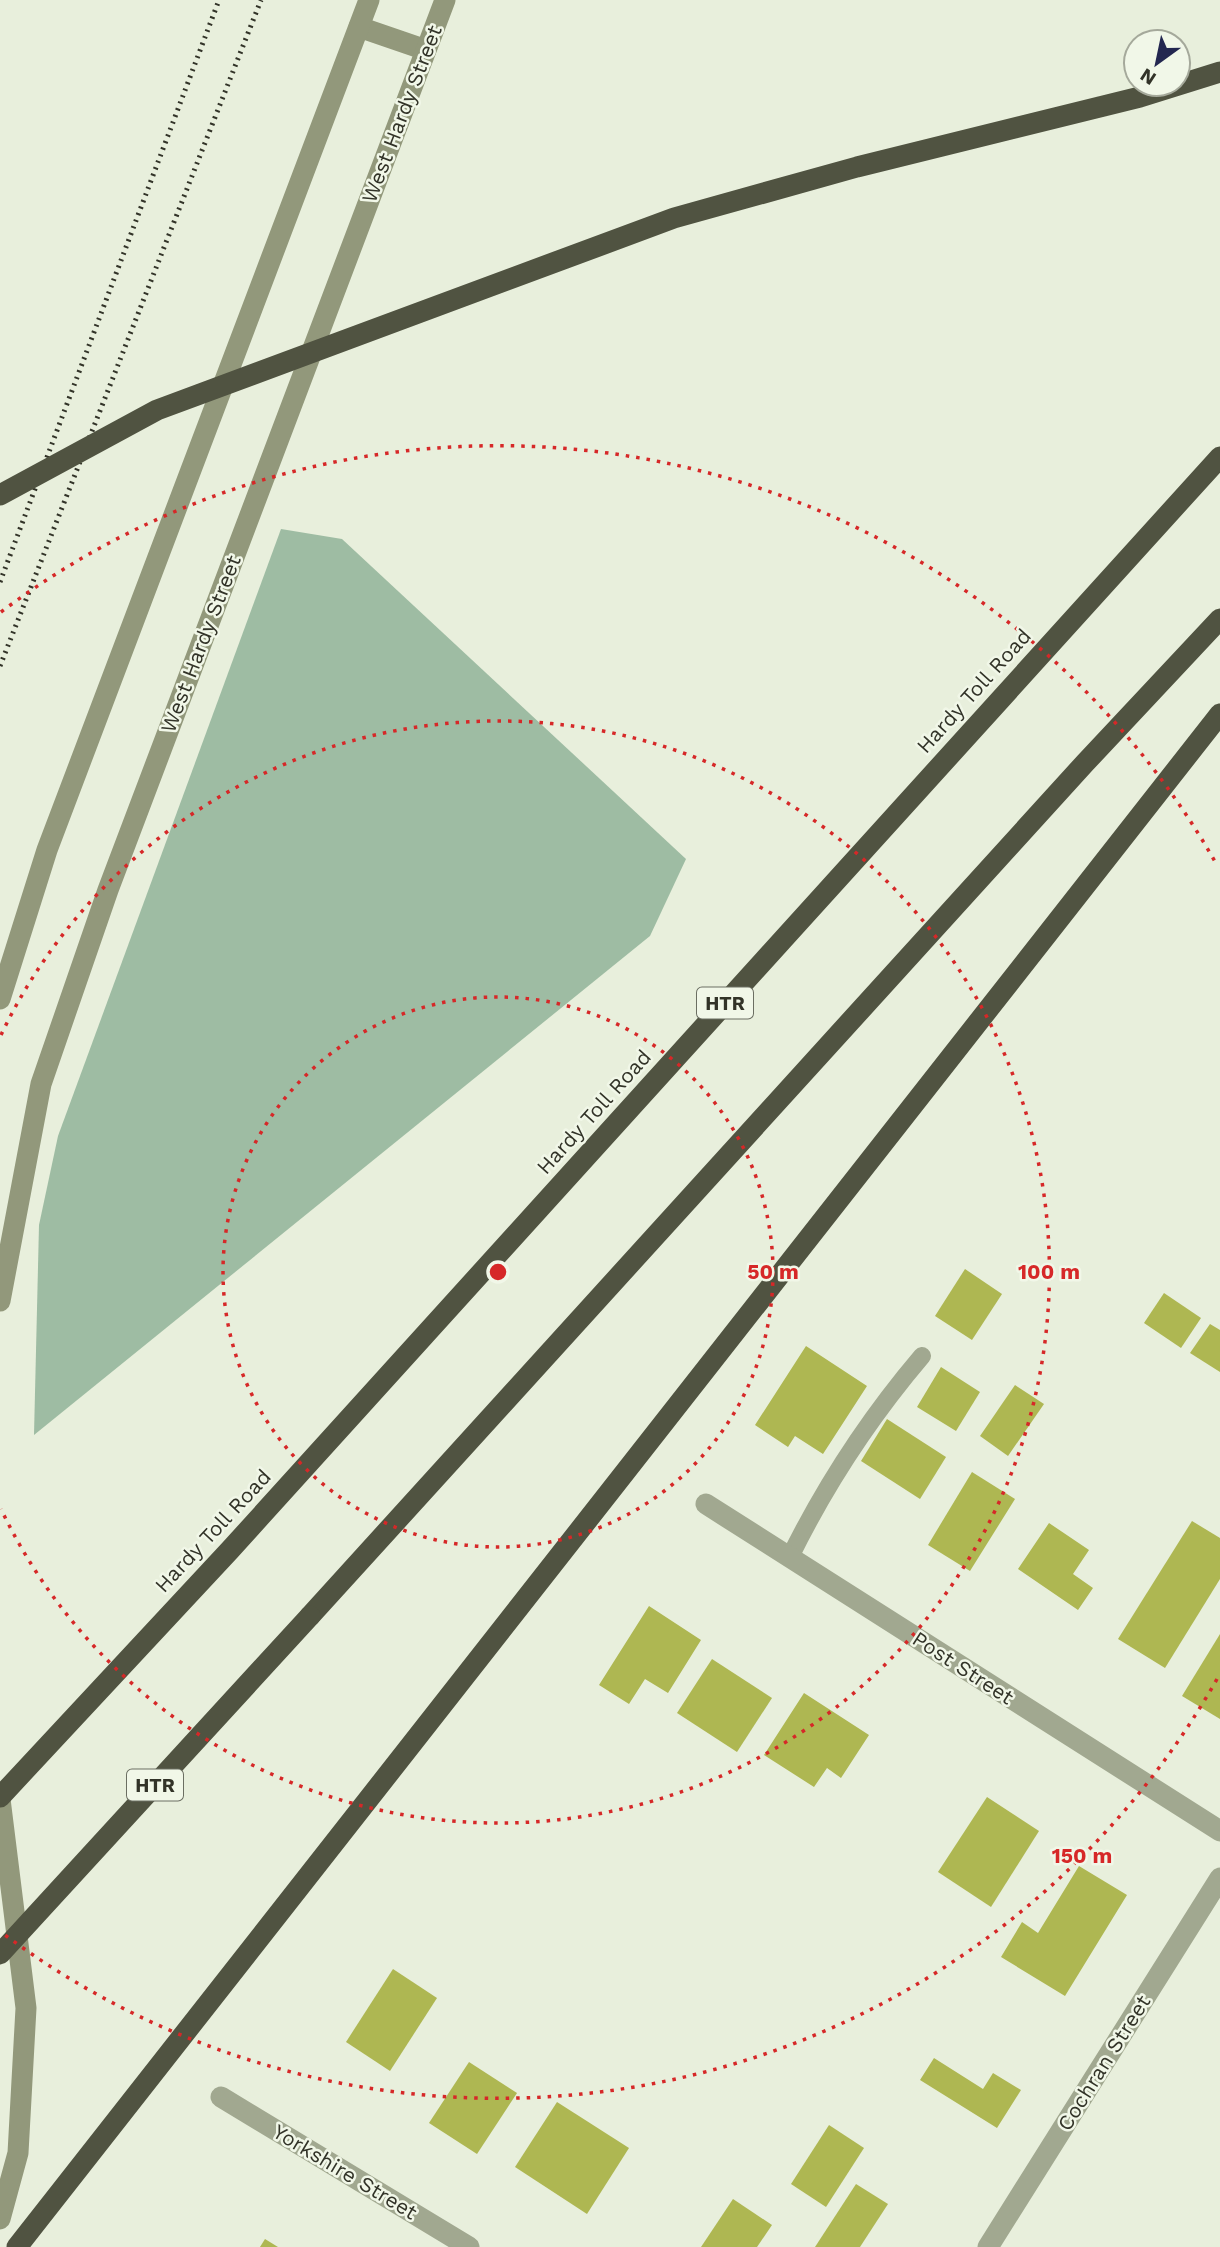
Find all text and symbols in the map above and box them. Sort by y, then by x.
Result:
street label: West Hardy Street [356,21,447,206]
north arrow [1122,28,1192,98]
text: N [1136,63,1160,90]
street label: West Hardy Street [155,551,246,736]
street label: Hardy Toll Road [911,623,1036,758]
road number: HTR [697,987,753,1018]
street label: Hardy Toll Road [531,1044,656,1179]
text: 50 m [747,1259,799,1284]
text: 100 m [1018,1259,1080,1284]
centre of rings [486,1260,510,1284]
street label: Hardy Toll Road [149,1464,276,1597]
street label: Post Street [908,1626,1019,1710]
road number: HTR [127,1770,183,1800]
text: 150 m [1052,1843,1112,1868]
street label: Cochran Street [1052,1990,1155,2135]
street label: Yorkshire Street [269,2119,422,2225]

